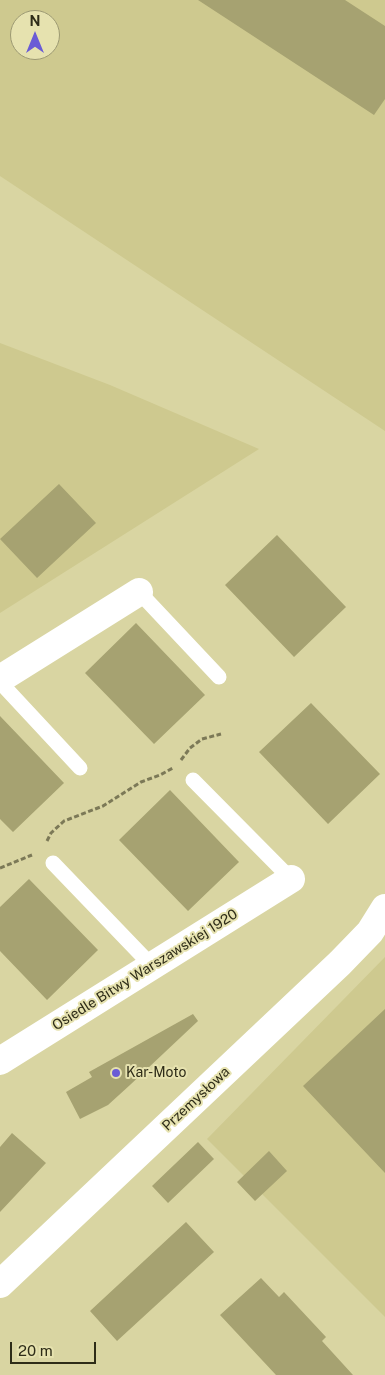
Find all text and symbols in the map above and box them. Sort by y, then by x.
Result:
north arrow [10,10,60,60]
text: N [30,13,40,29]
street label: Osiedle Bitwy Warszawskiej 1920 [49,906,241,1034]
street label: Przemysłowa [159,1063,233,1135]
place label: Kar-Moto [126,1065,186,1081]
marker: Kar-Moto [110,1067,122,1079]
scale bar [12,1332,99,1364]
text: 20 m [18,1342,53,1359]

